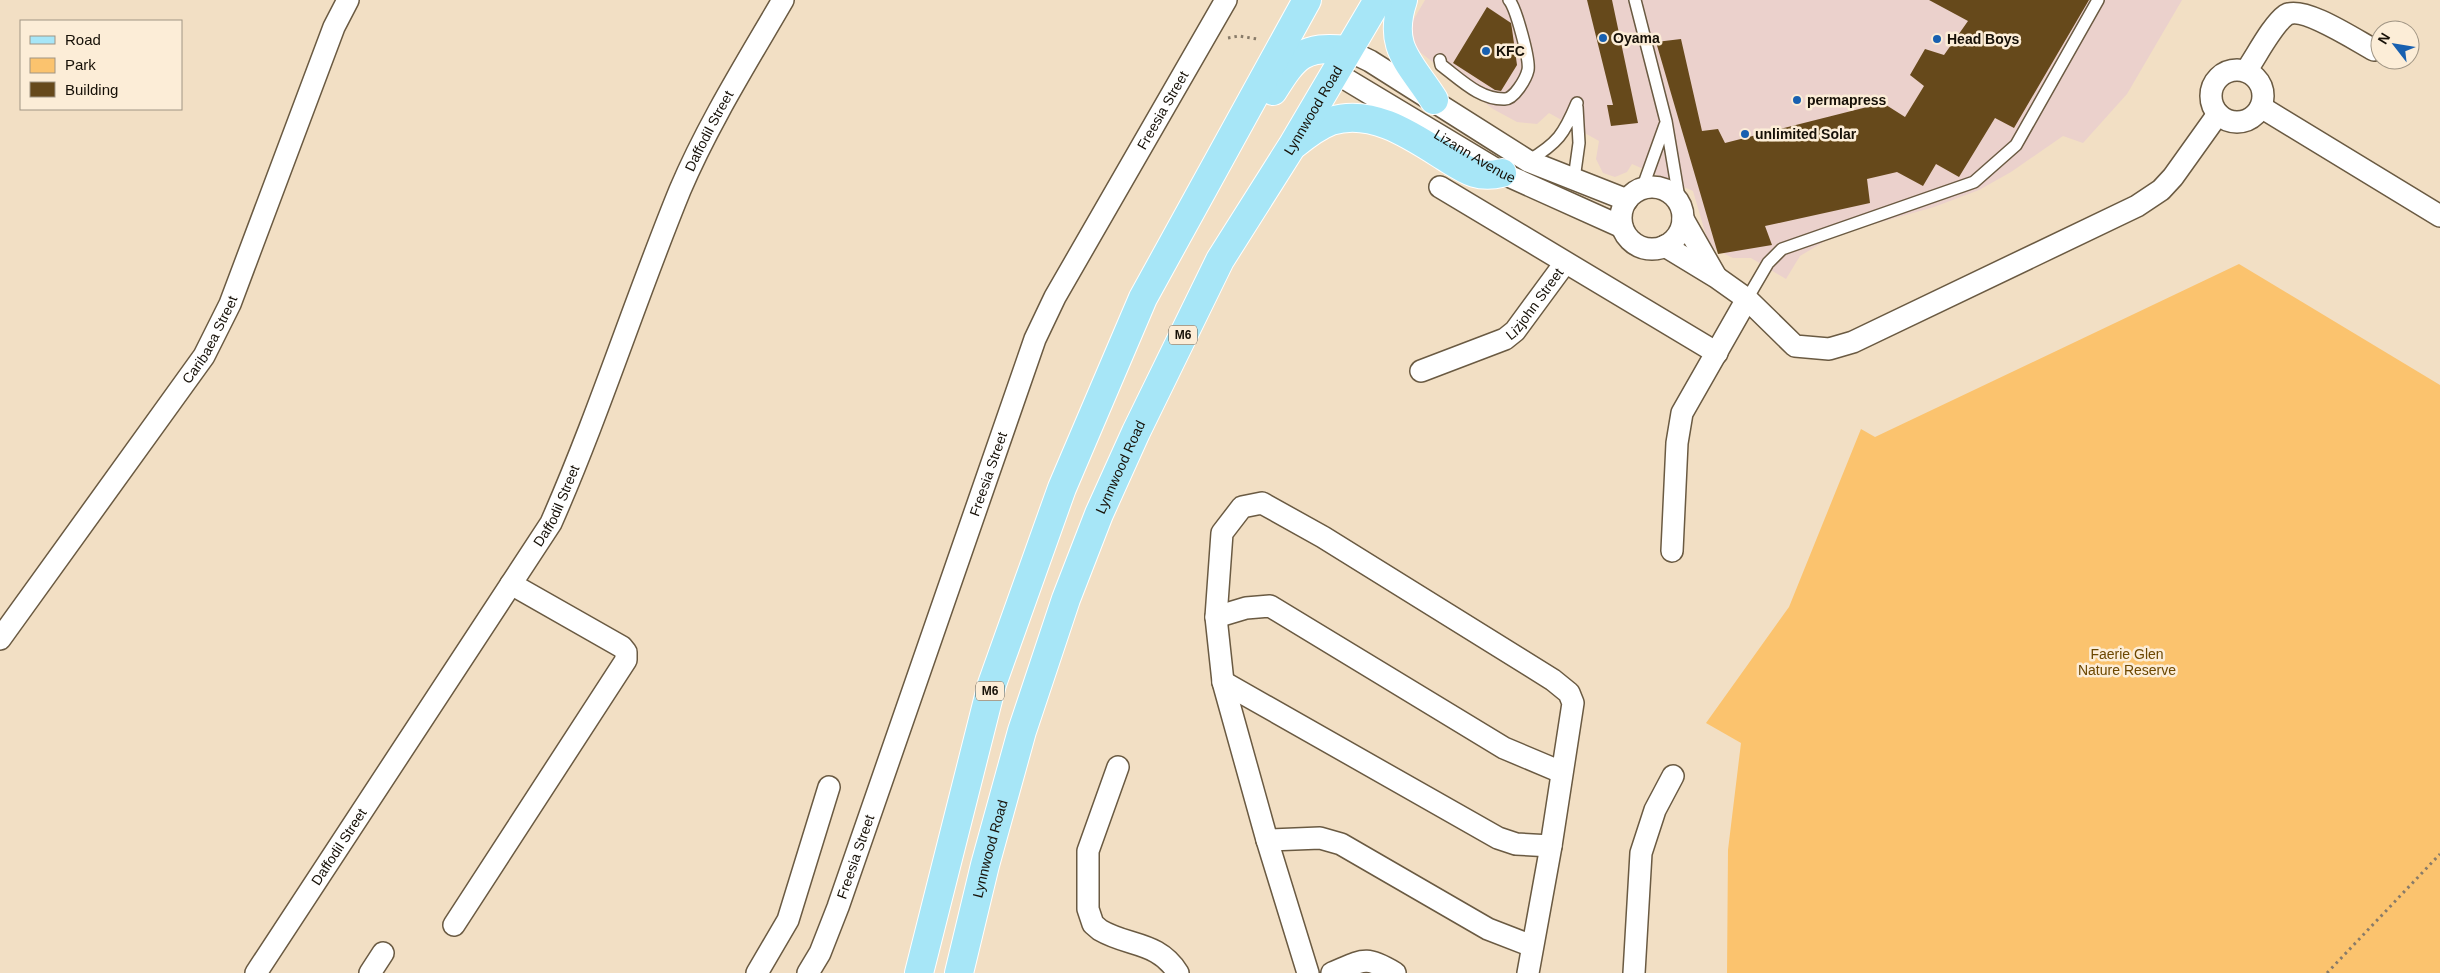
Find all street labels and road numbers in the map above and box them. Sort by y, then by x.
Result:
street label: Lynnwood Road [1280,63,1345,158]
street label: Freesia Street [1134,68,1192,152]
street label: Daffodil Street [681,88,737,174]
street label: Lizann Avenue [1431,126,1518,186]
street label: Lizjohn Street [1503,265,1567,343]
street label: Caribaea Street [179,294,240,387]
road number: M6 [1169,326,1197,344]
street label: Lynnwood Road [1092,418,1148,516]
street label: Freesia Street [966,430,1010,518]
street label: Daffodil Street [530,463,583,549]
road number: M6 [976,681,1004,700]
street label: Lynnwood Road [969,798,1011,899]
street label: Daffodil Street [308,805,370,888]
street label: Freesia Street [833,812,877,901]

